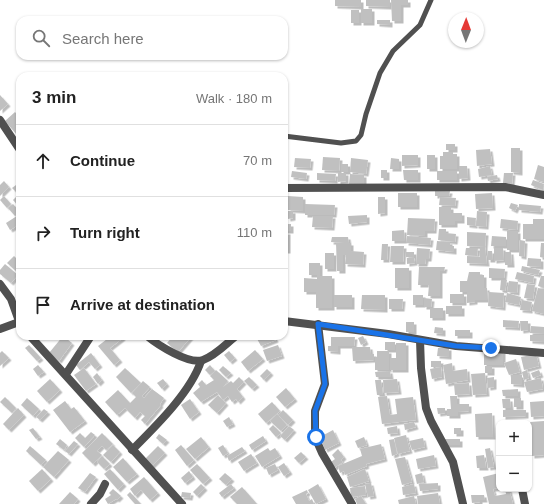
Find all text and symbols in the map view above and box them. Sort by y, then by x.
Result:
north arrow [448,12,484,48]
search box [16,16,288,60]
icon: search [30,27,52,49]
text: Search here [62,30,144,47]
text: 3 min [32,88,76,107]
text: Walk · 180 m [196,91,272,106]
icon: ahead [32,150,54,172]
text: Continue [70,152,135,169]
text: 70 m [243,153,272,168]
icon: right [32,222,54,244]
text: Turn right [70,224,140,241]
text: 110 m [237,225,272,240]
icon: arrive [32,294,54,316]
text: Arrive at destination [70,296,215,313]
route end [482,339,500,357]
map controls [496,420,532,492]
button: + [496,420,532,456]
route start [307,428,325,446]
button: − [496,456,532,492]

